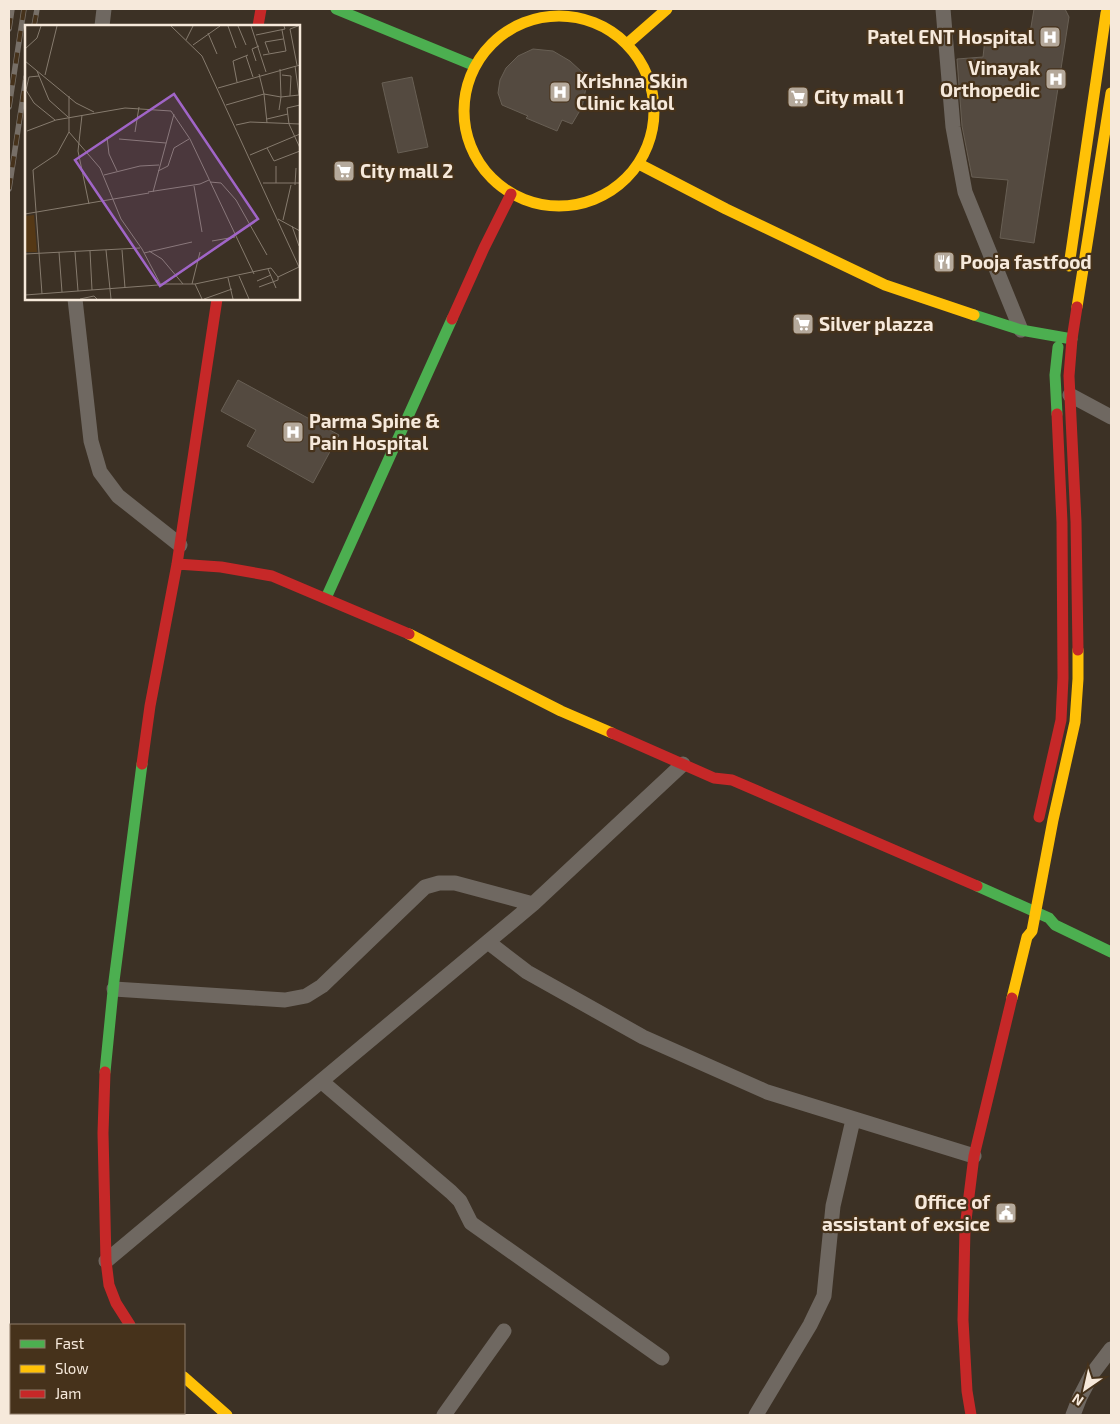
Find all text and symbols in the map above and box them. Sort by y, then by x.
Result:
inset map [25,25,300,300]
place label: Patel ENT Hospital [867,25,1035,48]
hospital icon: Patel ENT Hospital [1038,25,1062,49]
place label: Vinayak Orthopedic [940,56,1040,101]
hospital icon: Vinayak Orthopedic [1044,67,1068,91]
place label: Krishna Skin Clinic kalol [576,69,688,114]
hospital icon: Krishna Skin Clinic kalol [548,80,572,104]
supermarket icon: City mall 1 [786,85,810,109]
place label: City mall 1 [814,85,905,109]
supermarket icon: City mall 2 [332,159,356,183]
place label: City mall 2 [360,159,453,183]
restaurant icon: Pooja fastfood [932,250,956,274]
place label: Pooja fastfood [960,250,1092,273]
supermarket icon: Silver plazza [791,312,815,336]
place label: Silver plazza [819,312,934,335]
place label: Parma Spine & Pain Hospital [309,409,440,454]
hospital icon: Parma Spine & Pain Hospital [281,420,305,444]
place label: Office of assistant of exsice [822,1190,991,1235]
public building icon: Office of assistant of exsice [994,1201,1018,1225]
legend [10,1324,185,1414]
text: Fast [55,1334,85,1352]
text: Slow [55,1359,89,1377]
north arrow [1060,1364,1110,1414]
text: Jam [55,1384,81,1402]
text: N [1069,1390,1086,1410]

